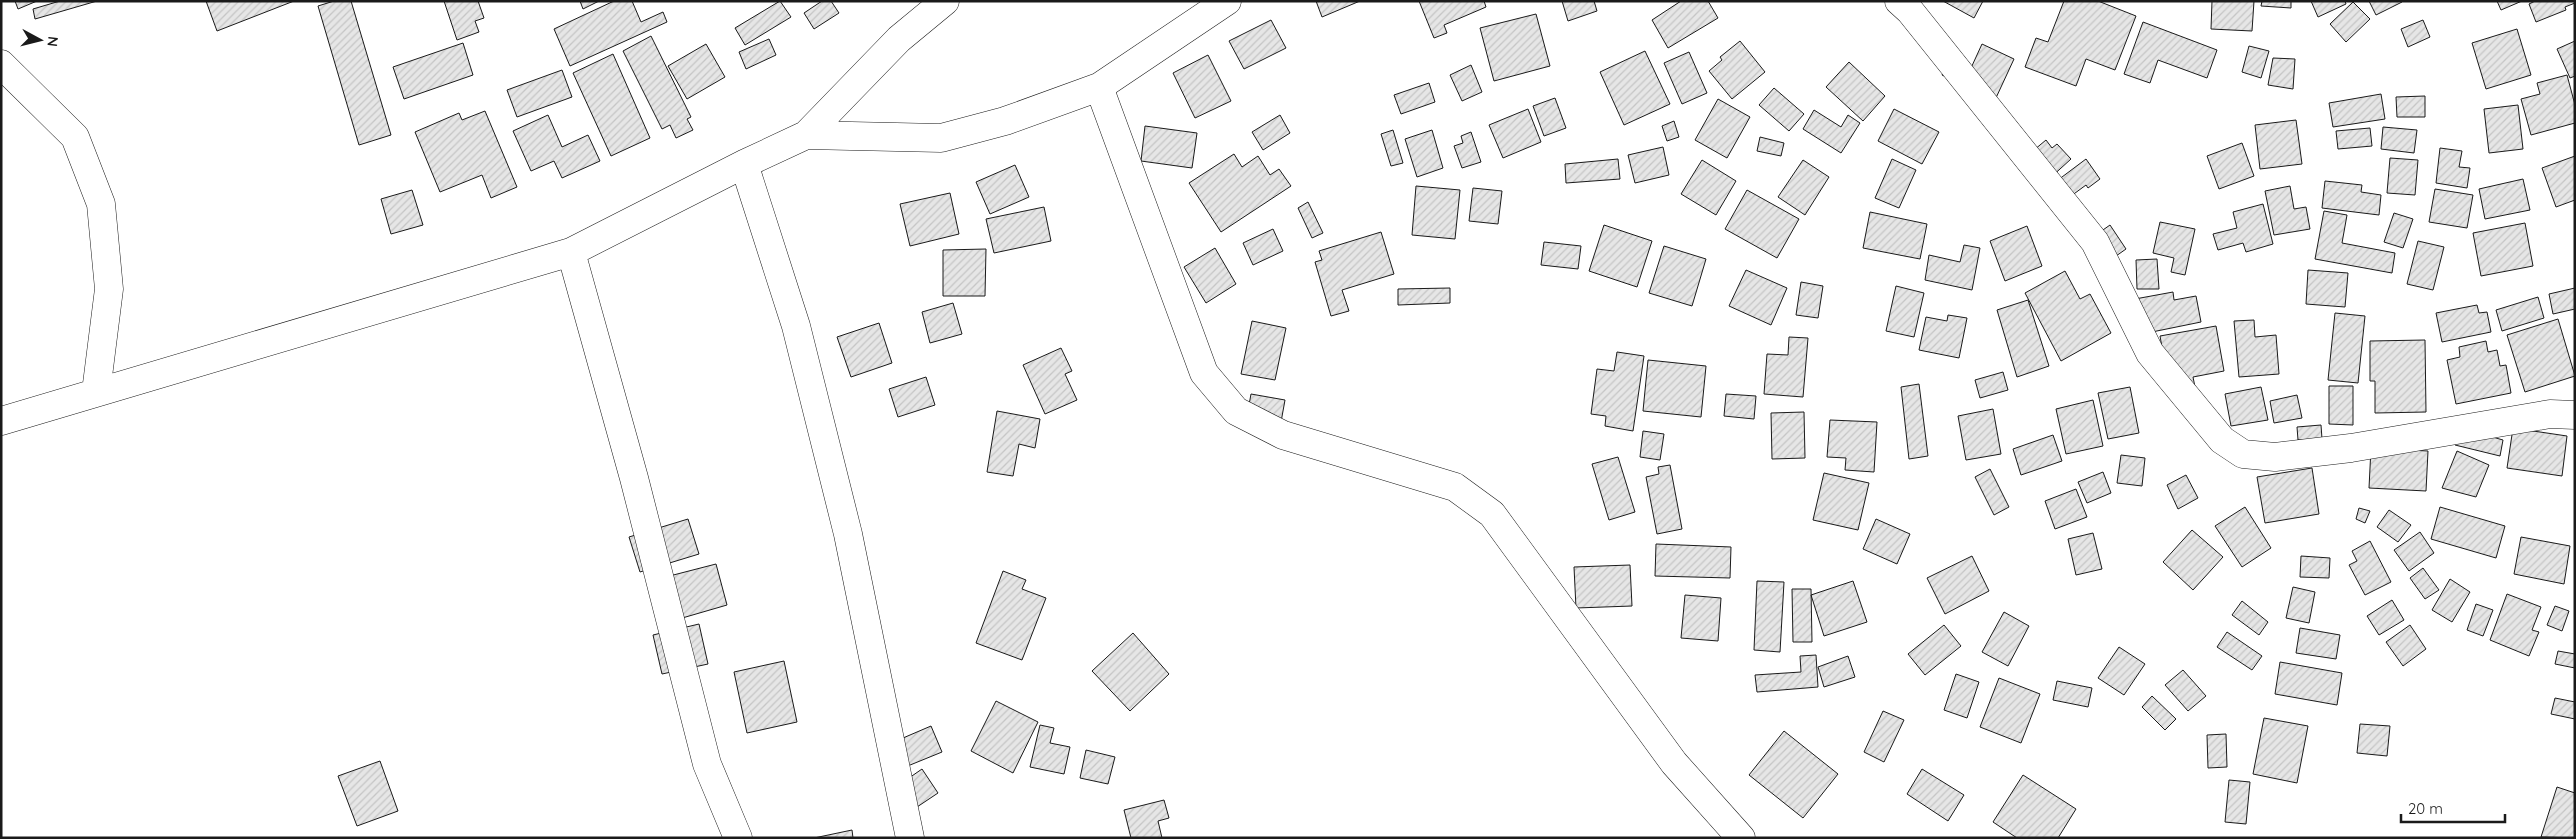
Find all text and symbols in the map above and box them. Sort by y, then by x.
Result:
north arrow [15,15,65,65]
text: N [43,35,62,48]
scale bar [2401,792,2505,824]
text: 20 m [2408,799,2443,818]

